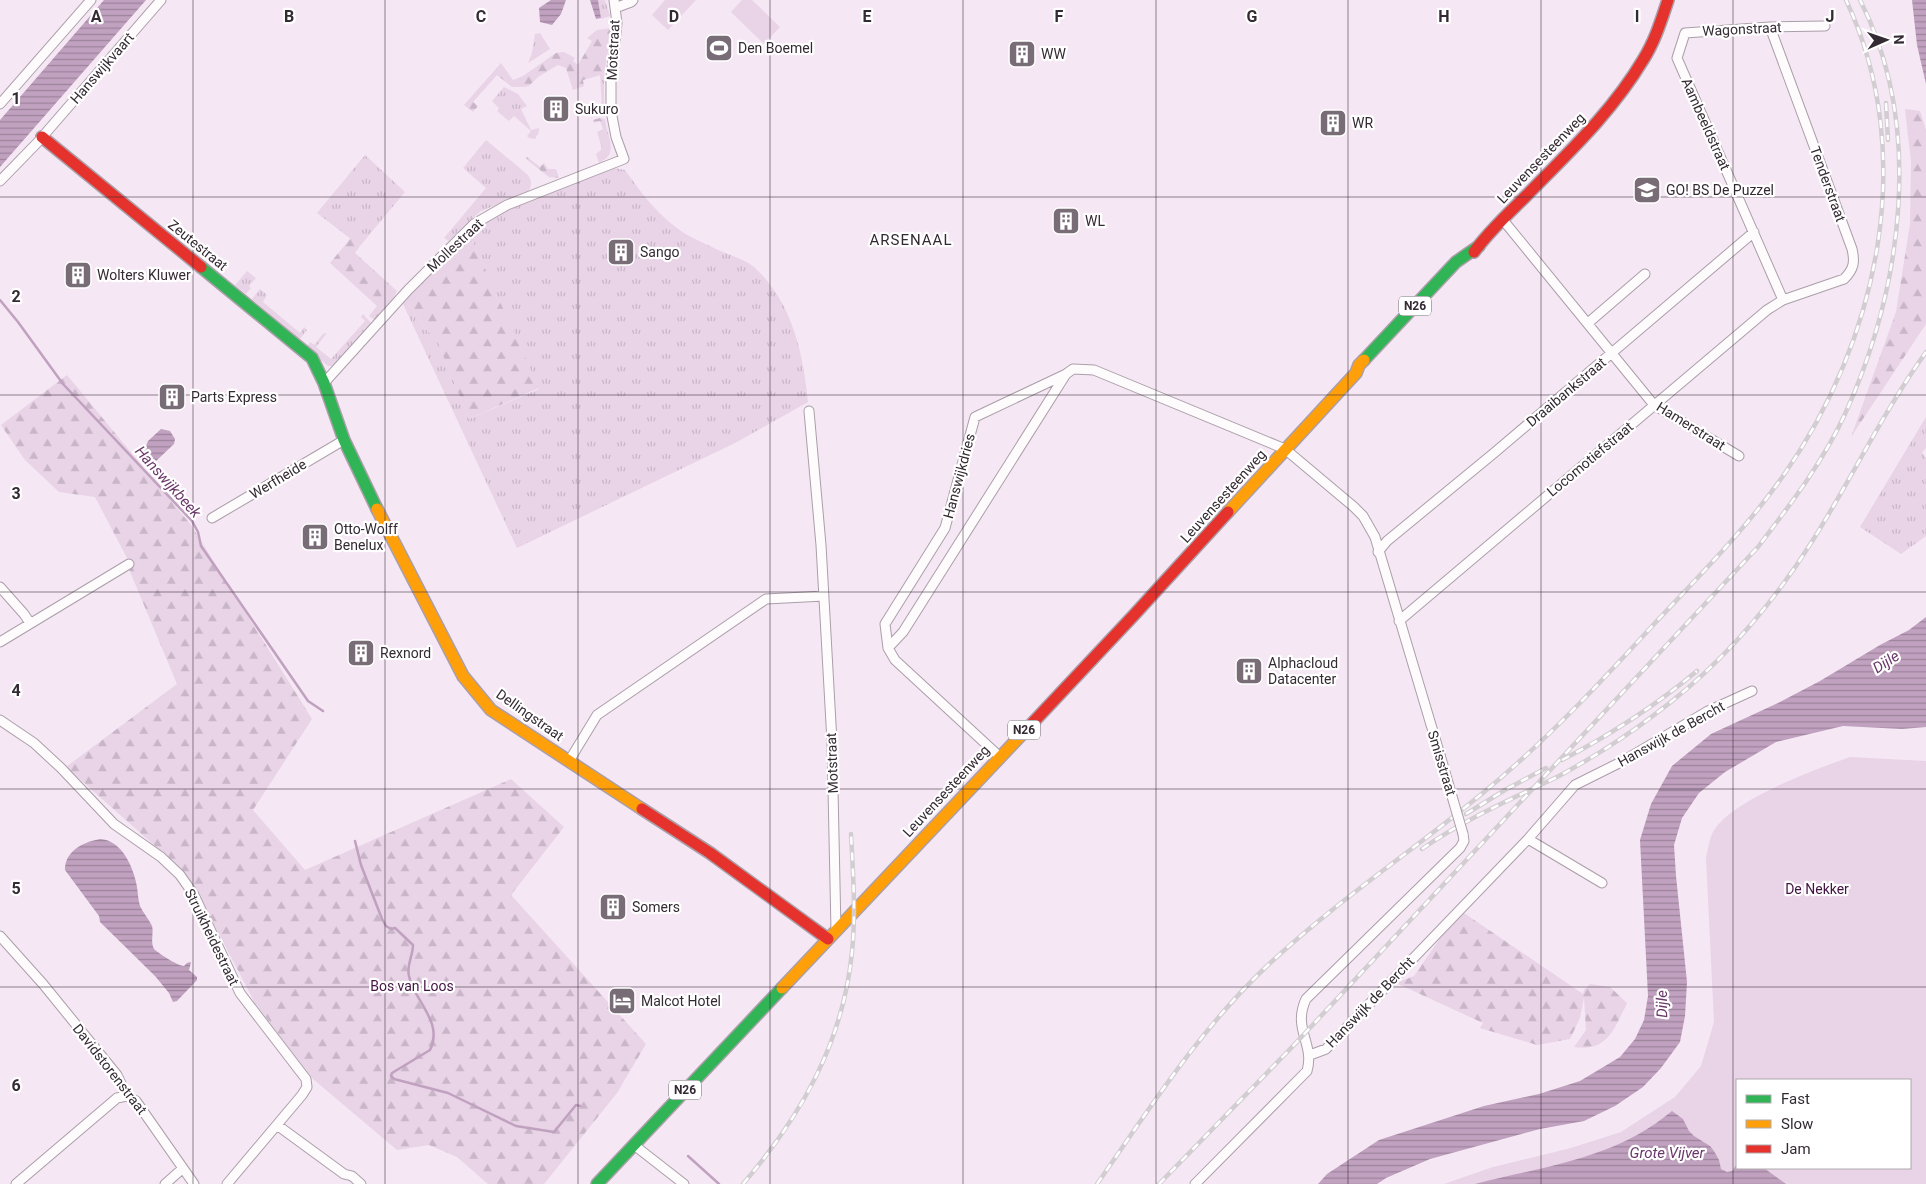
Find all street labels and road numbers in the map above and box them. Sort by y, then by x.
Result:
street label: Motstraat [603,19,623,81]
street label: Wagonstraat [1702,19,1783,39]
street label: Hanswijkvaart [67,29,137,107]
street label: Aambeeldstraat [1679,75,1734,173]
street label: Leuvensesteenweg [1494,110,1588,206]
street label: Tenderstraat [1807,144,1849,224]
street label: Mollestraat [424,215,487,275]
street label: Zeutestraat [165,216,231,274]
road number: N26 [1399,296,1431,316]
street label: Draaibankstraat [1523,354,1609,430]
street label: Hamerstraat [1654,399,1729,454]
street label: Locomotiefstraat [1544,418,1637,500]
street label: Hanswijkdries [940,432,978,520]
street label: Leuvensesteenweg [1177,446,1269,546]
street label: Werfheide [247,456,309,502]
street label: Dellingstraat [493,686,567,744]
street label: Hanswijk de Bercht [1615,698,1728,770]
road number: N26 [1008,720,1040,740]
street label: Smisstraat [1425,728,1460,798]
street label: Motstraat [823,732,841,794]
street label: Leuvensesteenweg [899,742,993,840]
street label: Struikheidestraat [182,886,243,988]
street label: Hanswijk de Bercht [1323,953,1418,1051]
street label: Davidstorenstraat [70,1021,151,1118]
road number: N26 [669,1080,701,1100]

